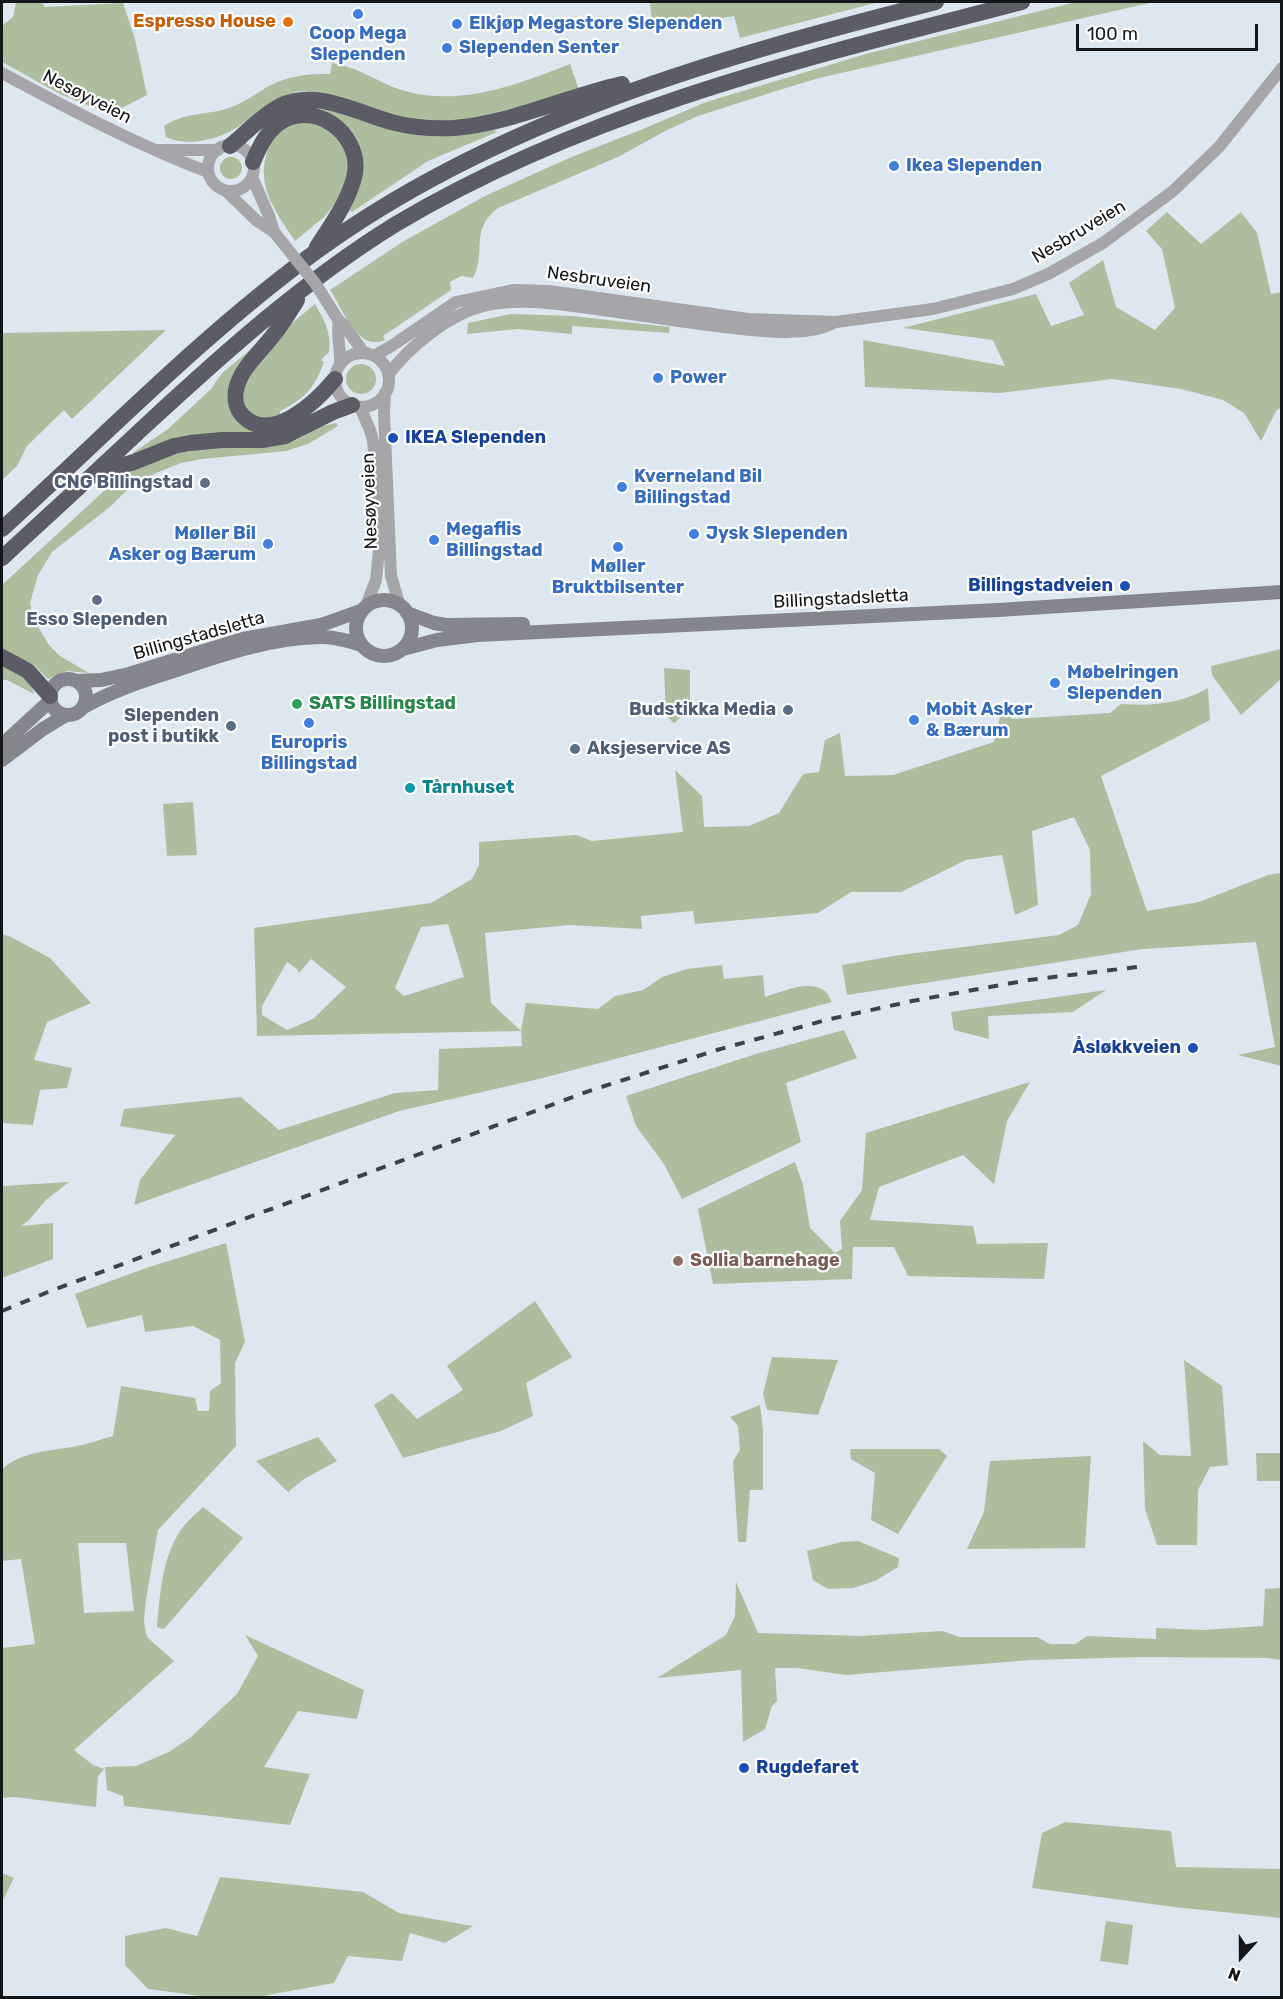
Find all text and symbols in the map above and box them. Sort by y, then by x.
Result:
marker: Coop Mega Slependen [351,7,365,21]
place label: Espresso House [133,11,276,33]
scale bar [1079,12,1260,50]
place label: Elkjøp Megastore Slependen [469,13,722,35]
marker: Espresso House [281,15,295,29]
marker: Elkjøp Megastore Slependen [450,17,464,31]
place label: Coop Mega Slependen [309,23,407,66]
text: 100 m [1087,23,1138,45]
place label: Slependen Senter [459,37,619,59]
marker: Slependen Senter [440,41,454,55]
street label: Nesøyveien [39,65,135,129]
place label: Ikea Slependen [906,155,1042,177]
marker: Ikea Slependen [887,159,901,173]
street label: Nesbruveien [1028,196,1130,268]
street label: Nesbruveien [545,262,653,298]
place label: Power [670,367,726,389]
marker: Power [651,371,665,385]
place label: IKEA Slependen [405,427,546,449]
marker: IKEA Slependen [386,431,400,445]
street label: Nesøyveien [358,452,382,550]
place label: Kverneland Bil Billingstad [634,466,762,508]
place label: CNG Billingstad [54,472,193,494]
marker: CNG Billingstad [198,476,212,490]
marker: Kverneland Bil Billingstad [615,480,629,494]
place label: Megaflis Billingstad [446,519,543,562]
place label: Møller Bil Asker og Bærum [109,523,256,566]
place label: Jysk Slependen [706,523,848,545]
marker: Jysk Slependen [687,527,701,541]
marker: Megaflis Billingstad [427,533,441,547]
marker: Møller Bil Asker og Bærum [261,537,275,551]
marker: Møller Bruktbilsenter [611,540,625,554]
place label: Møller Bruktbilsenter [552,556,684,598]
place label: Billingstadveien [968,575,1113,597]
marker: Billingstadveien [1118,579,1132,593]
street label: Billingstadsletta [773,585,909,613]
marker: Esso Slependen [90,593,104,607]
street label: Billingstadsletta [131,607,267,665]
place label: Esso Slependen [26,609,168,631]
place label: Møbelringen Slependen [1067,662,1179,704]
marker: Møbelringen Slependen [1048,676,1062,690]
place label: SATS Billingstad [309,693,456,715]
marker: SATS Billingstad [290,697,304,711]
place label: Budstikka Media [629,699,776,721]
place label: Mobit Asker & Bærum [926,699,1032,742]
marker: Budstikka Media [781,703,795,717]
place label: Slependen post i butikk [108,705,219,748]
marker: Mobit Asker & Bærum [907,713,921,727]
marker: Europris Billingstad [302,716,316,730]
marker: Slependen post i butikk [224,719,238,733]
place label: Europris Billingstad [261,732,357,774]
place label: Aksjeservice AS [587,738,731,760]
marker: Aksjeservice AS [568,742,582,756]
place label: Tårnhuset [422,777,514,799]
marker: Tårnhuset [403,781,417,795]
place label: Åsløkkveien [1072,1037,1181,1059]
marker: Åsløkkveien [1186,1041,1200,1055]
place label: Sollia barnehage [690,1250,840,1272]
marker: Sollia barnehage [671,1254,685,1268]
place label: Rugdefaret [756,1757,859,1779]
marker: Rugdefaret [737,1761,751,1775]
north arrow [1211,1927,1271,1987]
text: N [1226,1963,1243,1985]

